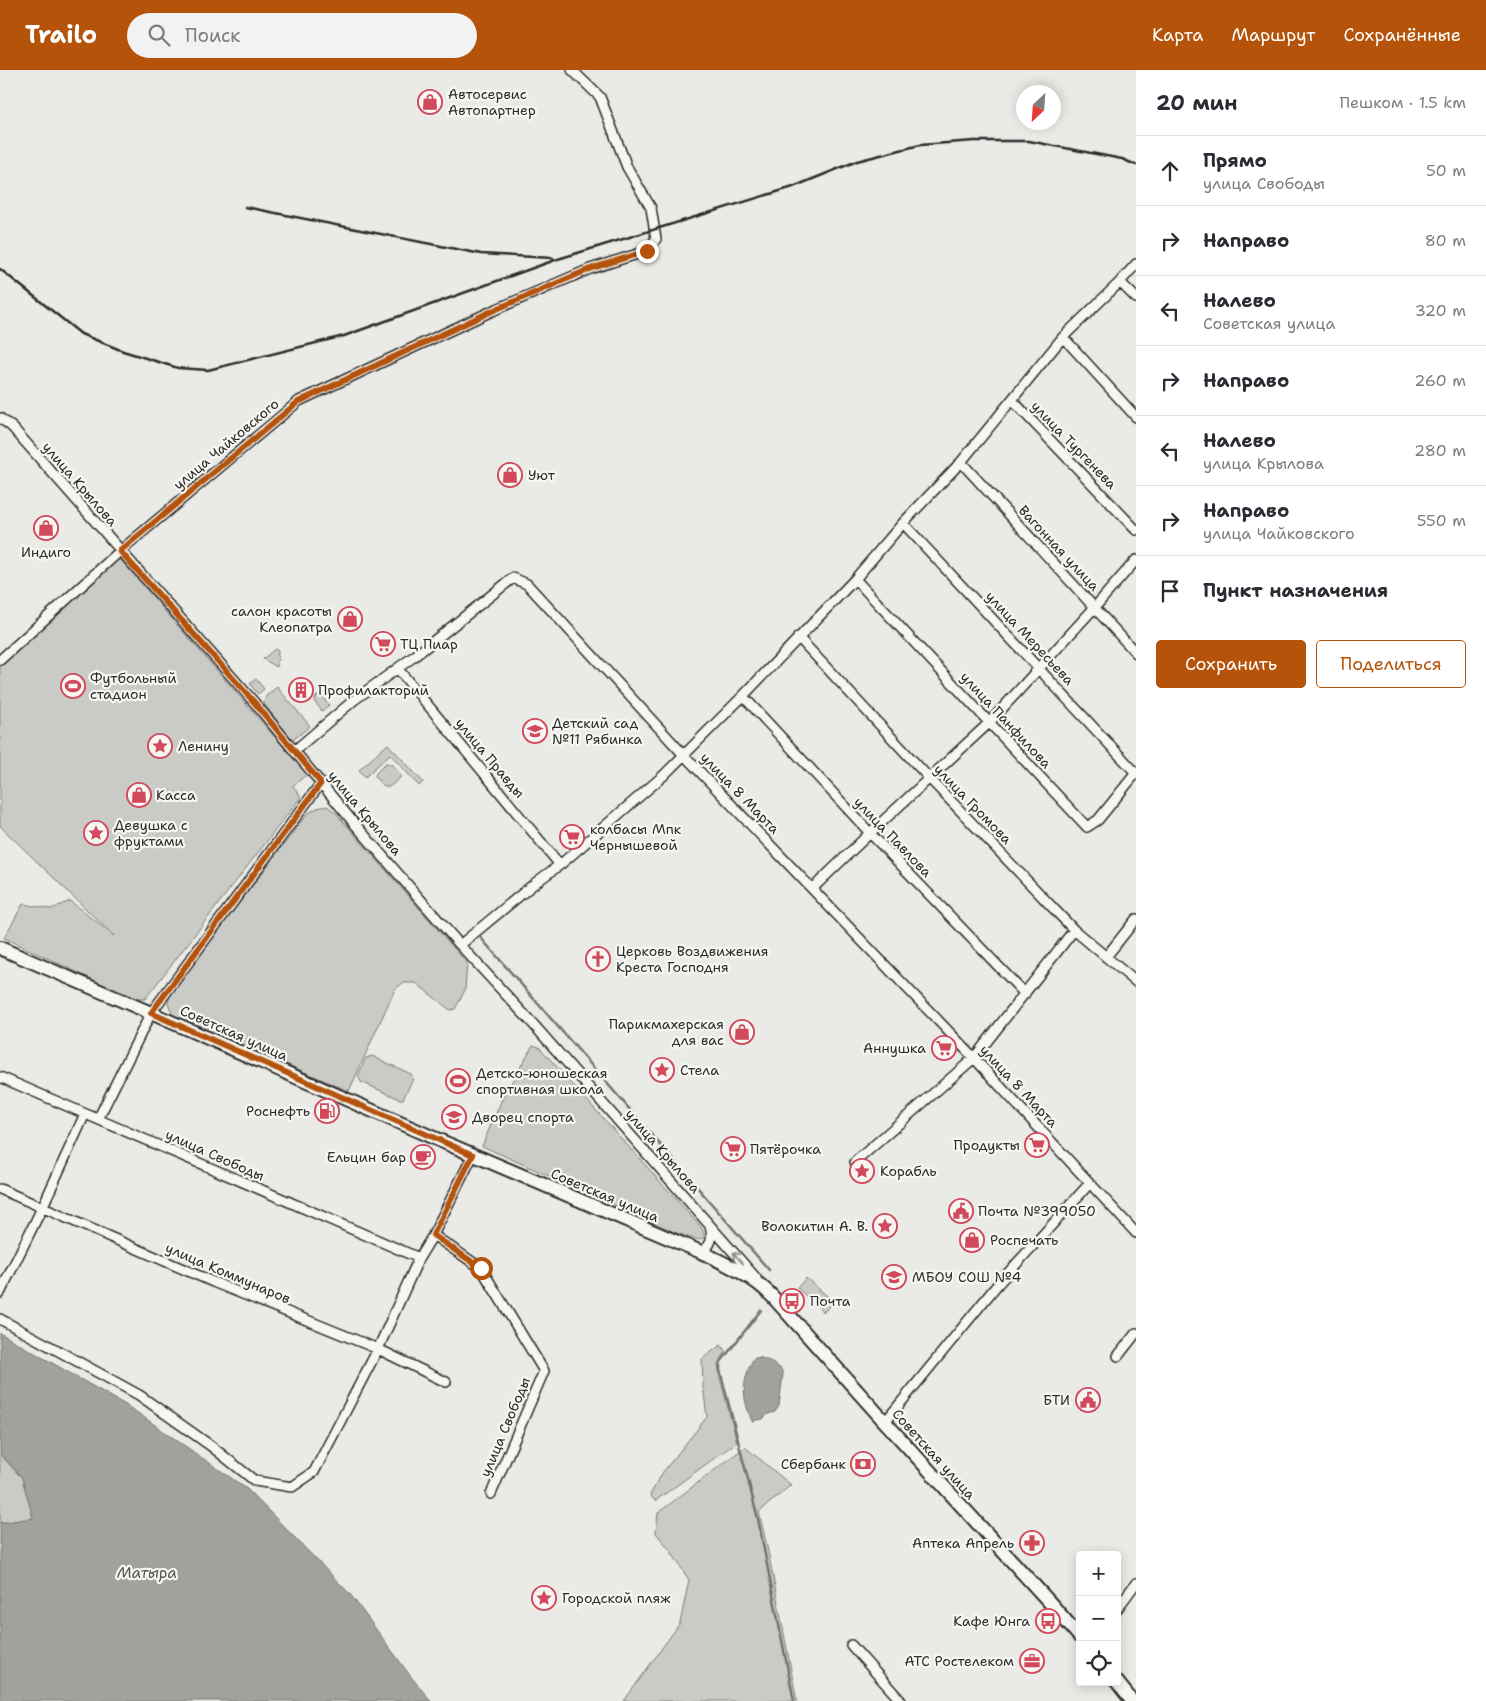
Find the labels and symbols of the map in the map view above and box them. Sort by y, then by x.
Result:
place label: Автосервис Автопартнер [448,85,536,119]
north arrow [1016,85,1061,130]
shop icon: Автосервис Автопартнер [417,89,443,115]
route end [636,240,659,263]
street label: улица Чайковского [169,394,283,494]
street label: улица Тургенева [1027,397,1121,493]
street label: улица Крылова [38,438,122,530]
shop icon: Уют [497,462,523,488]
place label: Уют [528,466,556,484]
street label: Вагонная улица [1015,501,1103,595]
shop icon: Индиго [33,515,59,541]
place label: Индиго [21,543,71,561]
street label: улица Мересьева [982,587,1078,689]
place label: салон красоты Клеопатра [231,602,332,636]
shop icon: салон красоты Клеопатра [337,606,363,632]
supermarket icon: ТЦ Пиар [370,631,396,657]
place label: ТЦ Пиар [400,635,458,653]
street label: улица Панфилова [957,668,1056,772]
place label: Футбольный стадион [90,669,177,703]
sports icon: Футбольный стадион [60,673,86,699]
building icon: Профилакторий [288,677,314,703]
place label: Профилакторий [318,681,429,699]
street label: улица Правды [451,714,529,802]
place label: Детский сад №11 Рябинка [552,714,642,748]
school or university icon: Детский сад №11 Рябинка [522,718,548,744]
place icon: Ленину [147,733,173,759]
place label: Ленину [178,737,229,755]
street label: улица 8 Марта [696,748,784,838]
street label: улица Громова [930,760,1016,848]
street label: улица Крылова [324,767,406,860]
shop icon: Касса [126,782,152,808]
place label: Касса [156,786,196,804]
street label: улица Павлова [850,793,936,881]
place label: Девушка с фруктами [114,816,188,850]
place icon: Девушка с фруктами [83,820,109,846]
place label: колбасы Мпк Чернышевой [590,820,682,854]
supermarket icon: колбасы Мпк Чернышевой [559,824,585,850]
place label: Церковь Воздвижения Креста Господня [616,942,769,976]
church icon: Церковь Воздвижения Креста Господня [585,946,611,972]
street label: Советская улица [177,1001,291,1065]
place label: Парикмахерская для вас [609,1015,724,1049]
shop icon: Парикмахерская для вас [729,1019,755,1045]
supermarket icon: Аннушка [931,1035,957,1061]
place label: Аннушка [863,1039,926,1057]
street label: улица 8 Марта [976,1041,1062,1131]
place icon: Стела [649,1057,675,1083]
place label: Стела [680,1061,719,1079]
place label: Детско-юношеская спортивная школа [476,1064,607,1098]
sports icon: Детско-юношеская спортивная школа [445,1068,471,1094]
fuel station icon: Роснефть [314,1098,340,1124]
place label: Роснефть [246,1102,310,1120]
school or university icon: Дворец спорта [441,1104,467,1130]
street label: улица Крылова [621,1105,705,1197]
place label: Дворец спорта [472,1108,574,1126]
street label: улица Свободы [163,1125,267,1185]
supermarket icon: Продукты [1024,1132,1050,1158]
supermarket icon: Пятёрочка [720,1136,746,1162]
place label: Продукты [953,1136,1020,1154]
place label: Пятёрочка [750,1140,821,1158]
cafe icon: Ельцин бар [410,1144,436,1170]
place label: Ельцин бар [327,1148,406,1166]
place icon: Корабль [849,1158,875,1184]
place label: Корабль [880,1162,937,1180]
street label: Советская улица [548,1164,662,1226]
public building icon: Почта №399050 [948,1198,974,1224]
place label: Почта №399050 [978,1202,1096,1220]
place icon: Волокитин А. В. [872,1213,898,1239]
place label: Волокитин А. В. [761,1217,868,1235]
shop icon: Роспечать [959,1227,985,1253]
place label: Роспечать [990,1231,1058,1249]
street label: улица Коммунаров [163,1238,293,1308]
one-way arrow [733,1252,744,1265]
route start [470,1257,493,1280]
school or university icon: МБОУ СОШ №4 [881,1264,907,1290]
place label: МБОУ СОШ №4 [912,1268,1022,1286]
bus stop icon: Почта [779,1288,805,1314]
place label: Почта [810,1292,851,1310]
street label: улица Свободы [476,1374,534,1480]
public building icon: БТИ [1075,1387,1101,1413]
place label: БТИ [1043,1391,1070,1409]
street label: Советская улица [889,1405,980,1503]
bank icon: Сбербанк [850,1451,876,1477]
place label: Сбербанк [781,1455,847,1473]
pharmacy icon: Аптека Апрель [1019,1530,1045,1556]
place label: Аптека Апрель [912,1534,1014,1552]
water label: Матыра [117,1563,177,1583]
place icon: Городской пляж [531,1585,557,1611]
place label: Городской пляж [562,1589,671,1607]
bus stop icon: Кафе Юнга [1035,1608,1061,1634]
place label: Кафе Юнга [953,1612,1030,1630]
office icon: АТС Ростелеком [1019,1648,1045,1674]
place label: АТС Ростелеком [905,1652,1014,1670]

